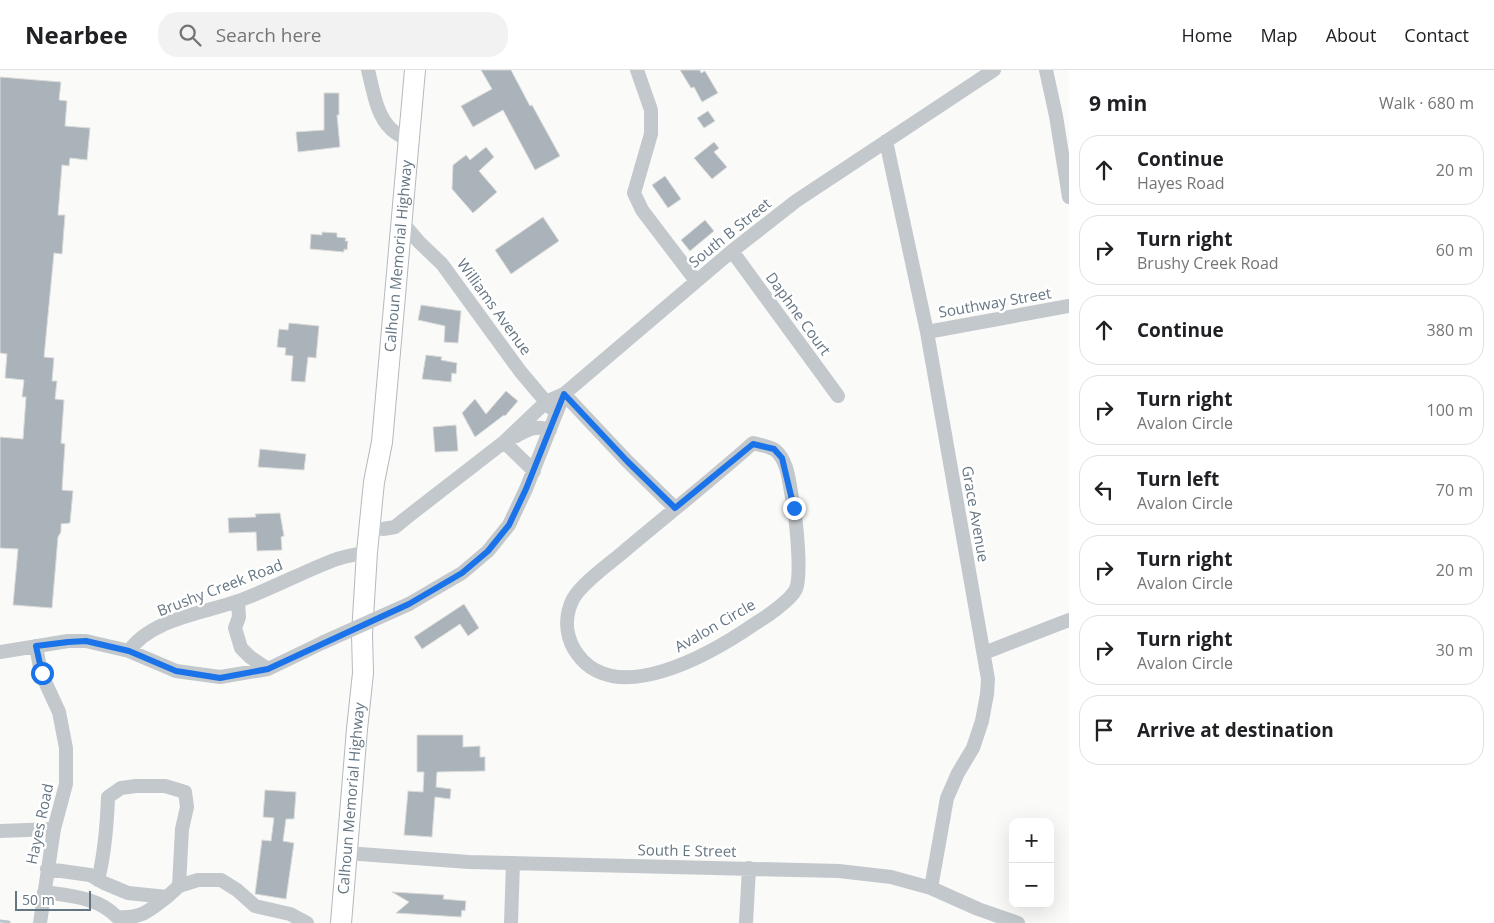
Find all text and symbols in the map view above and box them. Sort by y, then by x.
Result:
search box [158,12,508,57]
text: Nearbee [25,18,128,51]
icon: search [176,21,204,49]
text: Search here [216,22,322,48]
text: Home [1182,23,1232,47]
text: Map [1260,23,1298,47]
text: About [1326,23,1376,47]
text: Contact [1404,23,1469,47]
text: 9 min [1089,89,1147,117]
text: Walk · 680 m [1379,92,1474,114]
text: Continue [1137,146,1224,172]
icon: ahead [1090,156,1118,184]
street label: Calhoun Memorial Highway [379,159,416,353]
text: 20 m [1436,159,1473,181]
text: Hayes Road [1137,172,1225,194]
street label: South B Street [684,193,775,272]
text: Turn right [1137,226,1232,252]
icon: right [1090,236,1118,264]
text: 60 m [1436,239,1473,261]
text: Brushy Creek Road [1137,252,1279,274]
street label: Williams Avenue [453,254,537,359]
street label: Daphne Court [762,268,836,359]
street label: Southway Street [937,282,1053,322]
icon: ahead [1090,316,1118,344]
text: Continue [1137,317,1224,343]
text: 380 m [1427,319,1473,341]
text: Turn right [1137,386,1232,412]
icon: right [1090,396,1118,424]
text: 100 m [1427,399,1473,421]
text: Avalon Circle [1137,412,1233,434]
street label: Grace Avenue [958,464,994,563]
text: Turn left [1137,466,1219,492]
icon: left [1090,476,1118,504]
text: 70 m [1436,479,1473,501]
text: Avalon Circle [1137,492,1233,514]
route end [783,497,806,520]
text: Turn right [1137,546,1232,572]
street label: Brushy Creek Road [154,554,285,620]
icon: right [1090,556,1118,584]
text: 20 m [1436,559,1473,581]
text: Avalon Circle [1137,572,1233,594]
street label: Avalon Circle [671,594,758,656]
text: Turn right [1137,626,1232,652]
icon: right [1090,636,1118,664]
text: 30 m [1436,639,1473,661]
text: Avalon Circle [1137,652,1233,674]
route start [31,662,54,685]
street label: Calhoun Memorial Highway [332,701,369,895]
icon: arrive [1090,716,1118,744]
text: Arrive at destination [1137,717,1334,743]
street label: Hayes Road [21,782,57,866]
map controls [1009,818,1054,908]
button: + [1009,818,1054,863]
street label: South E Street [637,839,737,861]
button: − [1009,863,1054,908]
scale bar [15,888,91,911]
text: 50 m [22,890,55,909]

